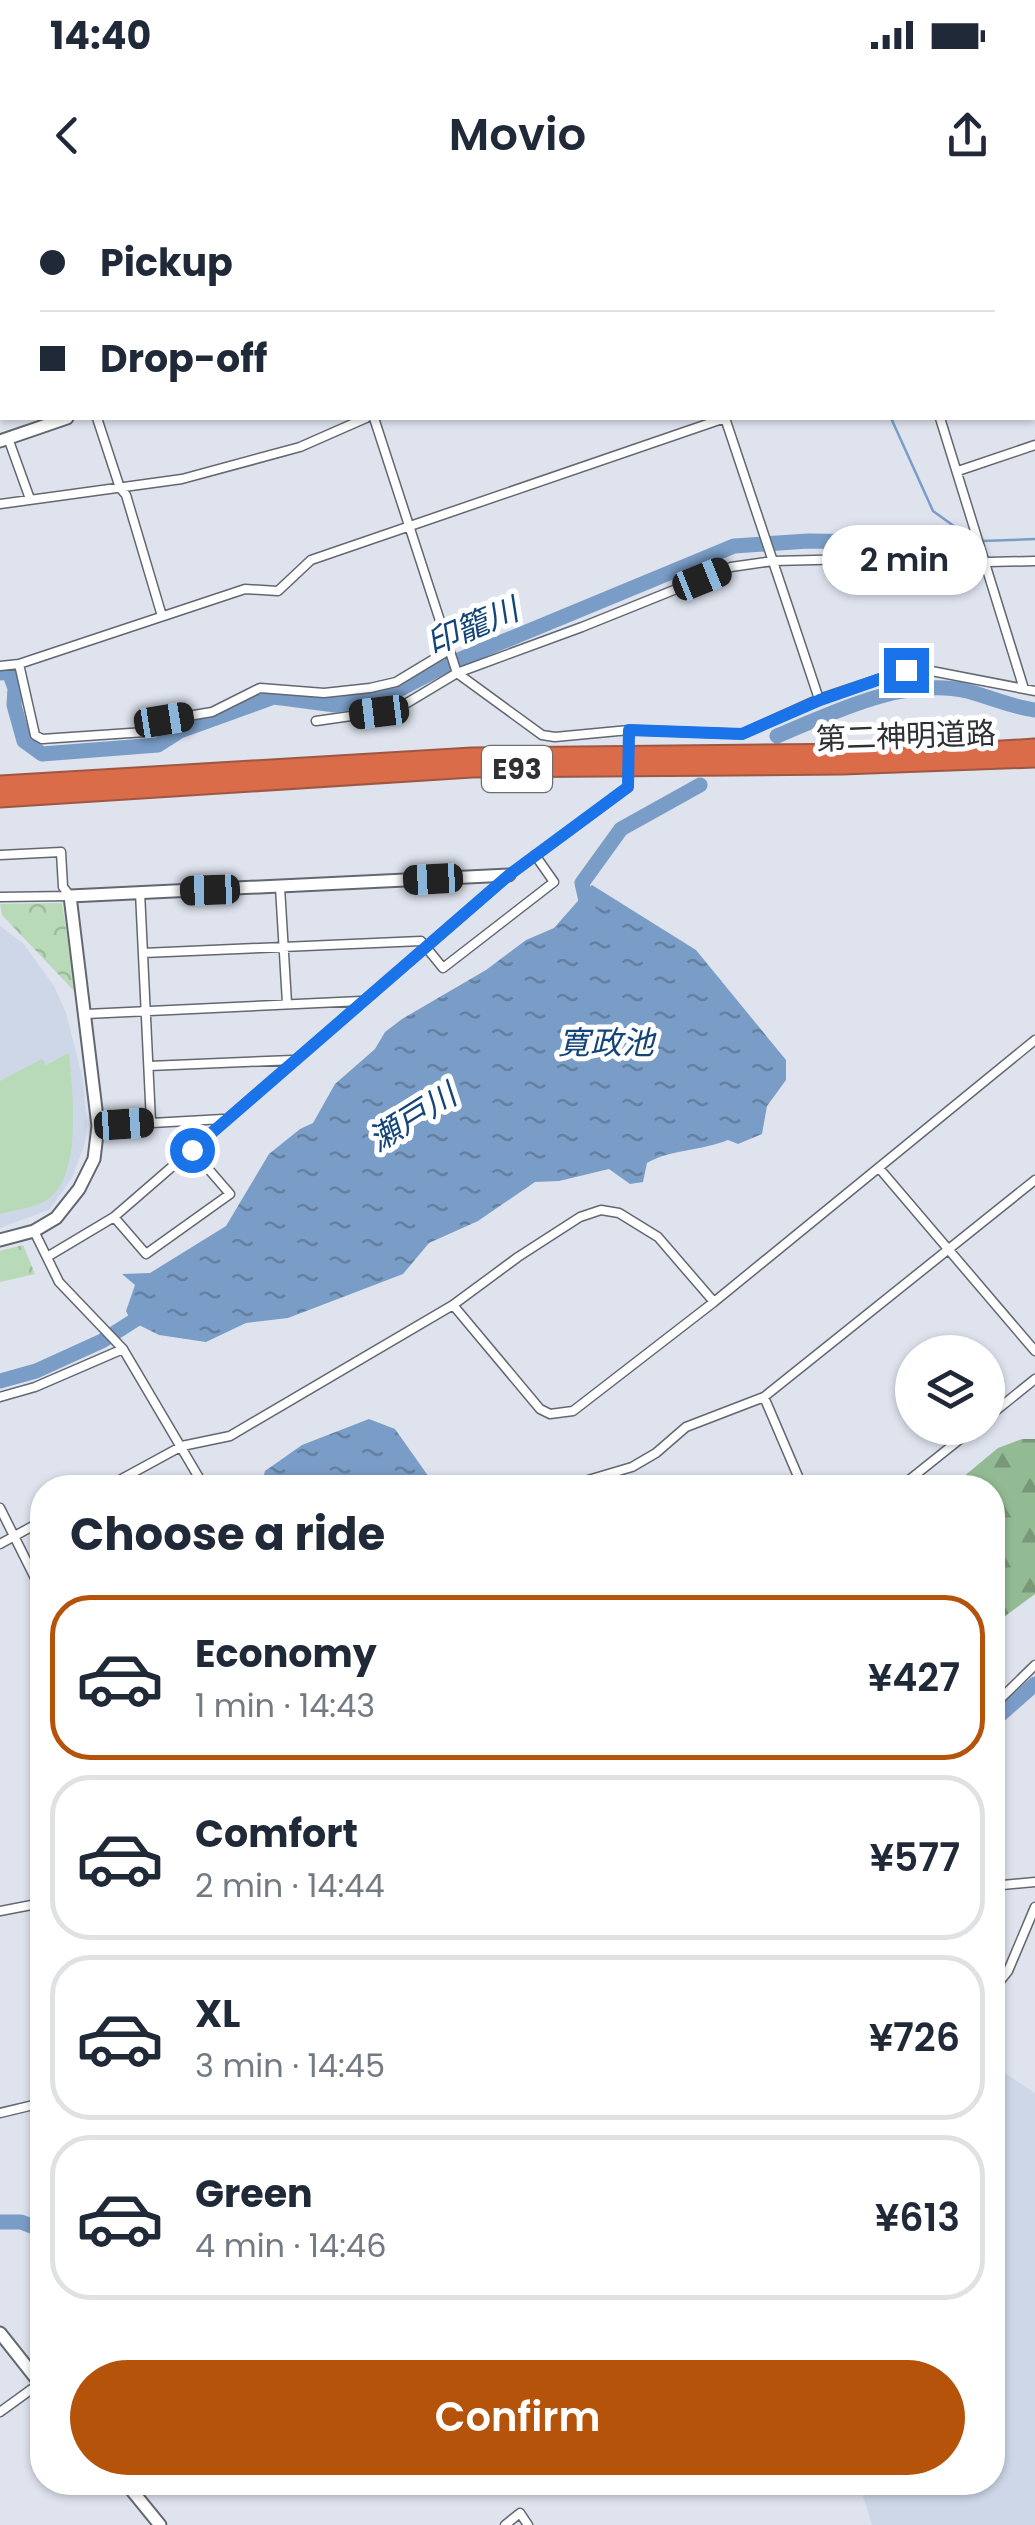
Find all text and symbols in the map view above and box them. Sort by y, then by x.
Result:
text: 14:40 [50,9,151,62]
text: Movio [449,103,586,166]
icon: back [40,108,95,163]
icon: share [940,108,995,163]
text: Pickup [100,236,233,289]
text: Drop-off [100,332,268,385]
callout: 2 min [824,525,988,595]
text: 2 min [860,537,949,582]
car [669,554,735,604]
water label: 印籠川 [419,585,528,665]
route end [884,648,929,693]
car [347,693,411,731]
car [132,700,196,740]
street label: 第二神明道路 [815,711,997,761]
road number: E93 [482,746,552,792]
car [402,862,464,896]
car [179,874,241,906]
water label: 寛政池 [558,1020,657,1065]
water label: 瀬戸川 [359,1071,467,1162]
car [93,1107,155,1141]
route start [170,1128,215,1173]
map controls [895,1335,1005,1445]
button: layers [895,1335,1005,1445]
text: Choose a ride [70,1503,385,1566]
text: Economy [195,1627,377,1680]
icon: car [75,1633,165,1723]
text: ¥427 [868,1651,960,1704]
text: 1 min · 14:43 [195,1683,375,1728]
text: Comfort [195,1807,358,1860]
icon: car [75,1813,165,1903]
text: ¥577 [870,1831,960,1884]
text: 2 min · 14:44 [195,1863,385,1908]
text: XL [195,1987,240,2040]
icon: car [75,1993,165,2083]
text: ¥726 [869,2011,960,2064]
text: 3 min · 14:45 [195,2043,385,2088]
text: Green [195,2167,313,2220]
icon: car [75,2173,165,2263]
text: ¥613 [875,2191,960,2244]
text: 4 min · 14:46 [195,2223,387,2268]
button: Confirm [70,2360,965,2475]

